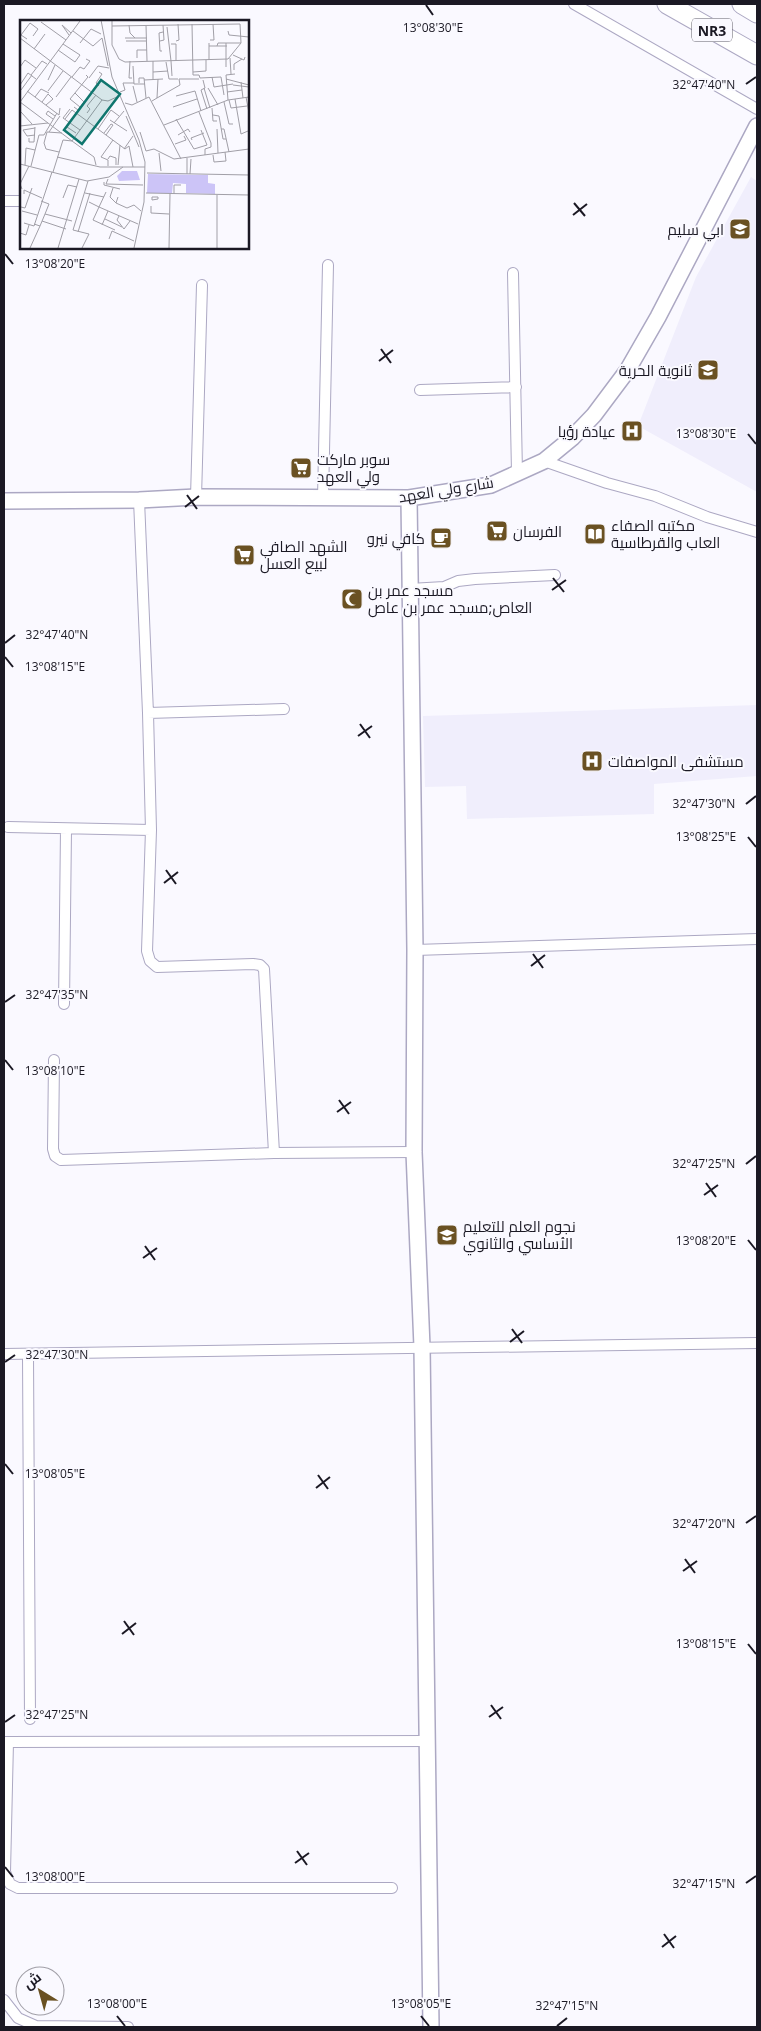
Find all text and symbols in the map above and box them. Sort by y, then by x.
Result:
road number: NR3 [692,18,732,42]
text: 13°08'30"E [403,19,463,36]
inset map [20,20,249,249]
text: 32°47'40"N [673,76,735,93]
school or university icon: ابي سليم [728,217,752,241]
place label: ابي سليم [667,219,724,242]
text: 13°08'20"E [25,255,85,272]
school or university icon: ثانوية الحرية [696,358,720,382]
place label: ثانوية الحرية [619,360,692,380]
hospital icon: عيادة رؤيا [620,419,644,443]
place label: عيادة رؤيا [558,421,616,441]
text: 13°08'30"E [676,425,736,442]
place label: سوبر ماركت ولي العهد [317,449,390,489]
supermarket icon: سوبر ماركت ولي العهد [289,456,313,480]
street label: شارع ولي العهد [397,472,495,509]
place label: مكتبه الصفاء العاب والقرطاسية [611,515,720,552]
supermarket icon: الفرسان [485,519,509,543]
place label: الفرسان [513,521,562,542]
library icon: مكتبه الصفاء العاب والقرطاسية [583,522,607,546]
cafe icon: كافي نيرو [429,526,453,550]
place label: كافي نيرو [367,528,425,551]
place label: الشهد الصافي لبيع العسل [260,536,348,575]
supermarket icon: الشهد الصافي لبيع العسل [232,543,256,567]
place label: مسجد عمر بن العاص;مسجد عمر بن عاص [368,580,532,618]
mosque icon: مسجد عمر بن العاص;مسجد عمر بن عاص [340,587,364,611]
text: 32°47'40"N [26,626,88,643]
text: 13°08'15"E [25,658,85,675]
hospital icon: مستشفى المواصفات [580,749,604,773]
place label: مستشفى المواصفات [608,751,744,772]
text: 32°47'30"N [673,795,735,812]
text: 13°08'25"E [676,828,736,845]
text: 32°47'35"N [26,986,88,1003]
text: 13°08'10"E [25,1062,85,1079]
text: 32°47'25"N [673,1155,735,1172]
place label: نجوم العلم للتعليم الأساسي والثانوي [463,1216,576,1256]
school or university icon: نجوم العلم للتعليم الأساسي والثانوي [435,1223,459,1247]
text: 13°08'20"E [676,1232,736,1249]
text: 32°47'30"N [26,1346,88,1363]
text: 13°08'05"E [25,1465,85,1482]
text: 32°47'20"N [673,1515,735,1532]
text: 13°08'15"E [676,1635,736,1652]
text: 32°47'25"N [26,1706,88,1723]
text: 13°08'00"E [25,1868,85,1885]
text: 32°47'15"N [673,1875,735,1892]
north arrow [15,1966,65,2016]
text: ش [19,1967,45,1993]
text: 13°08'00"E [87,1995,147,2012]
text: 13°08'05"E [391,1995,451,2012]
text: 32°47'15"N [536,1997,598,2014]

